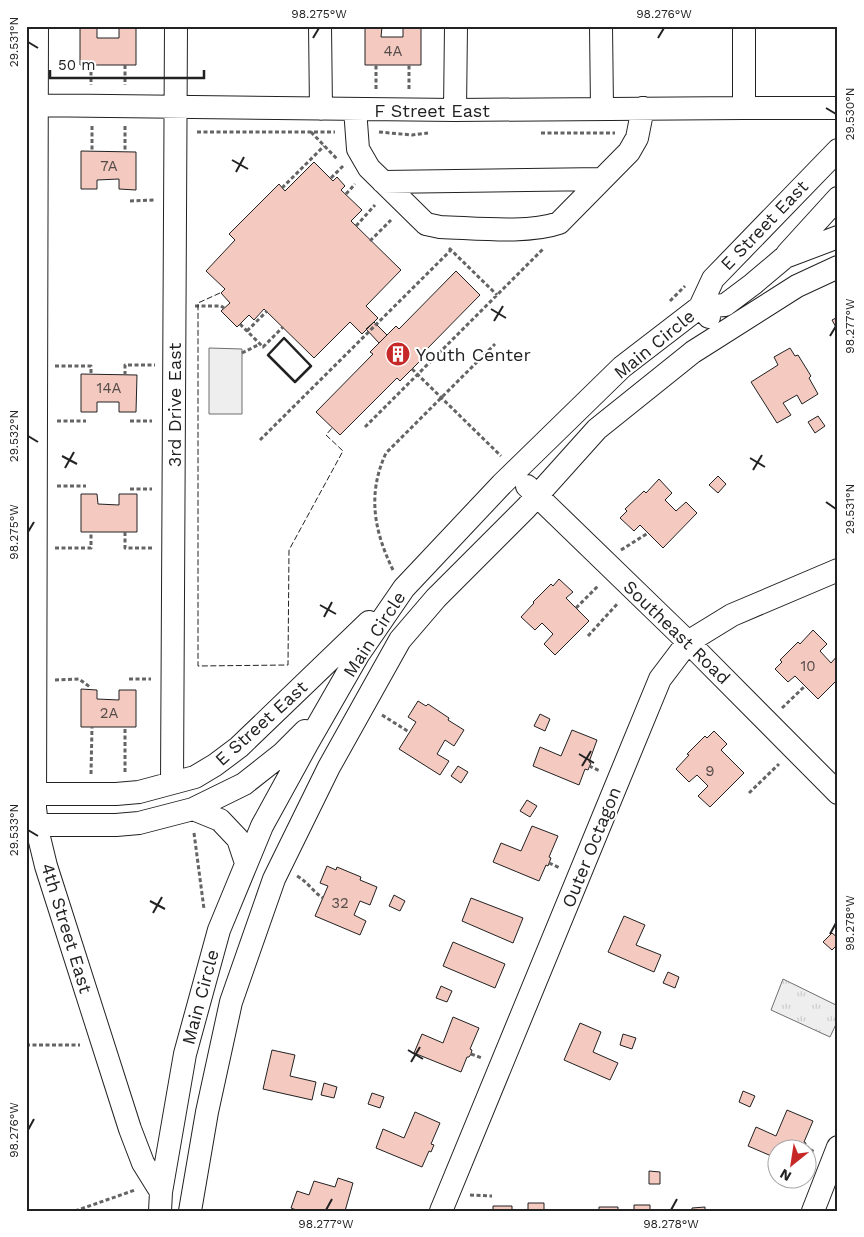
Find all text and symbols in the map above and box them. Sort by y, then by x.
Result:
text: 98.275°W [291,7,347,21]
text: 98.276°W [636,7,692,21]
text: 29.531°N [7,17,21,67]
house number: 4A [383,42,403,60]
scale bar [50,48,204,80]
text: 50 m [58,56,95,74]
text: 29.530°N [843,87,857,141]
street label: F Street East [374,100,490,121]
house number: 7A [100,157,118,175]
street label: E Street East [716,175,812,274]
text: 98.277°W [843,298,857,354]
street label: Main Circle [609,305,699,383]
building icon: Youth Center [385,341,411,367]
street label: 3rd Drive East [164,342,185,467]
place label: Youth Center [416,344,531,365]
house number: 14A [97,379,122,397]
text: 29.532°N [7,410,21,462]
text: 29.531°N [843,484,857,534]
text: 98.275°W [7,504,21,560]
street label: Southeast Road [619,576,735,688]
street label: Main Circle [339,587,409,681]
house number: 10 [800,657,816,675]
street label: E Street East [211,676,312,770]
house number: 2A [100,704,118,722]
house number: 9 [705,762,715,780]
street label: Outer Octagon [557,784,625,910]
text: 29.533°N [7,804,21,856]
street label: 4th Street East [37,860,97,996]
house number: 32 [331,894,349,912]
text: 98.278°W [843,895,857,951]
street label: Main Circle [177,947,223,1047]
text: 98.276°W [7,1102,21,1158]
north arrow [766,1140,816,1190]
text: N [777,1166,794,1185]
text: 98.277°W [298,1217,354,1231]
text: 98.278°W [643,1217,699,1231]

